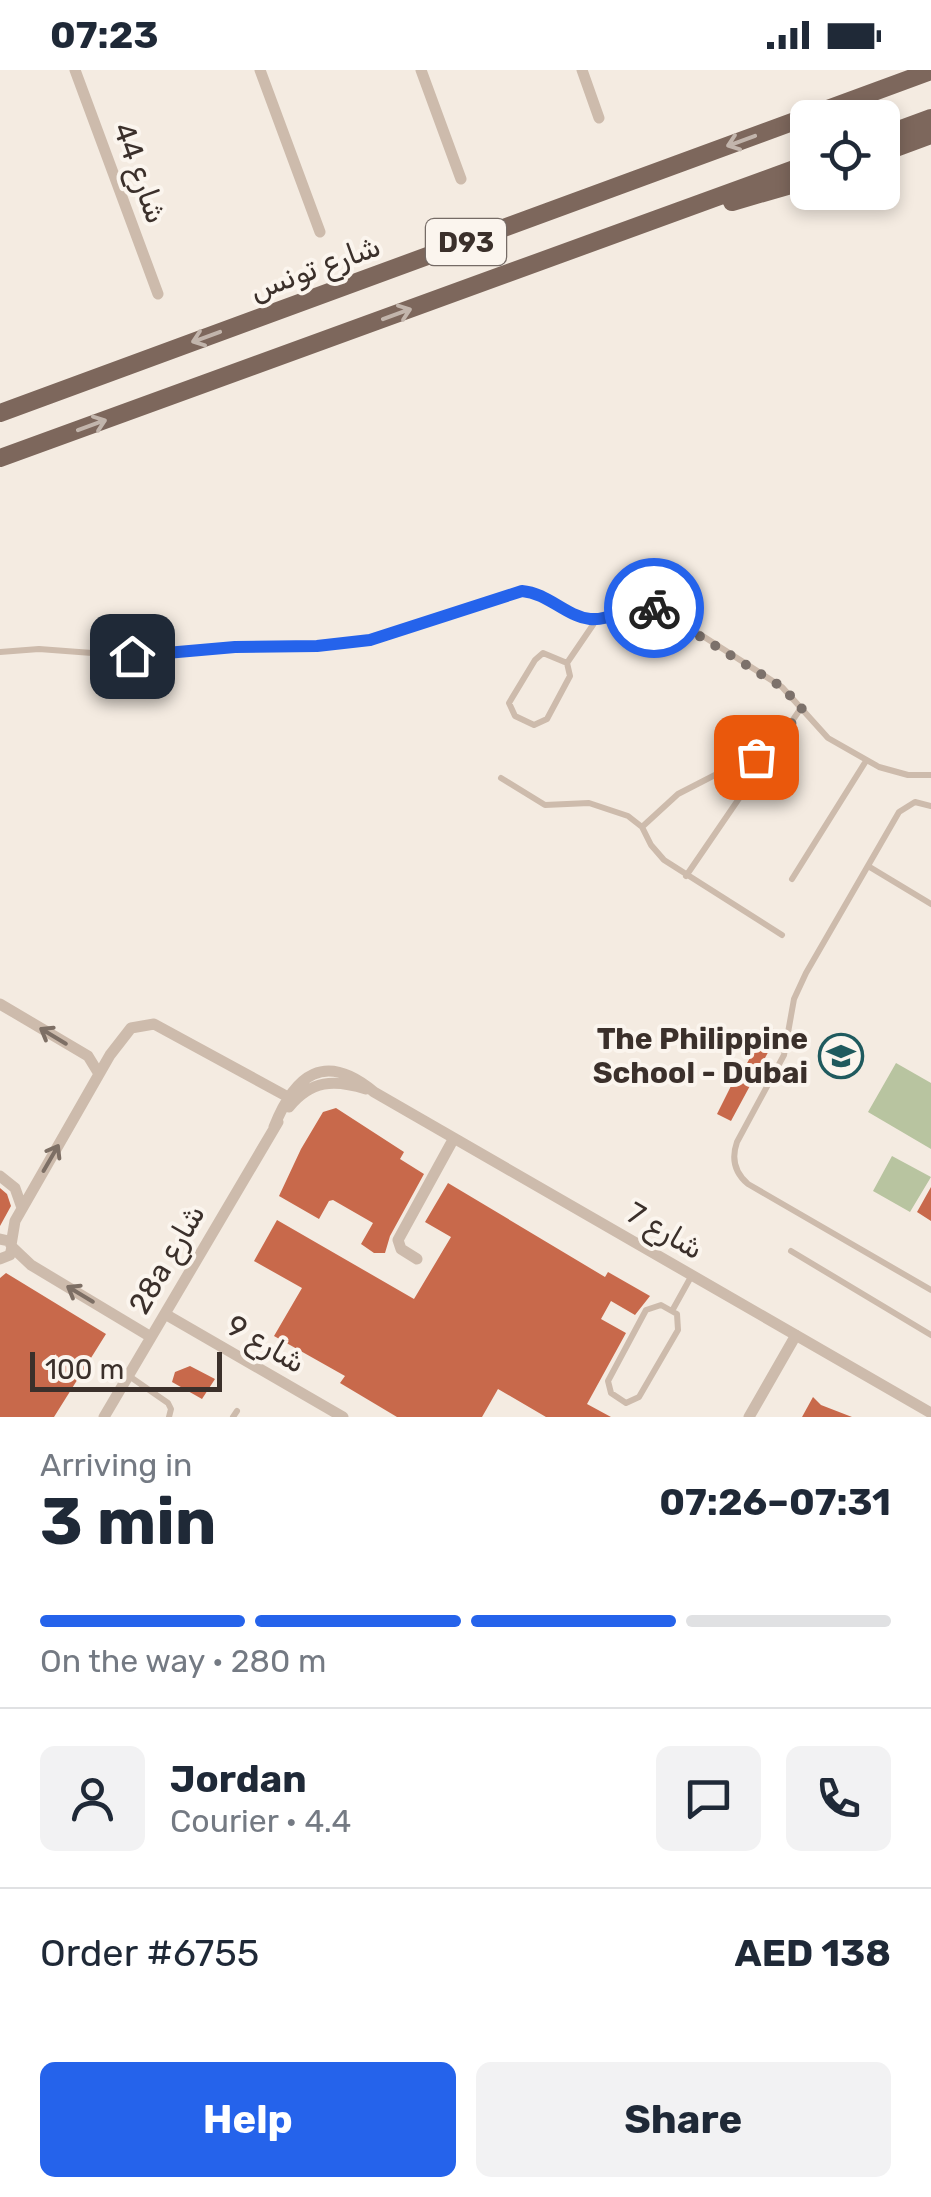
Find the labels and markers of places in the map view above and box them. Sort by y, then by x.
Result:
pin [90,614,175,699]
pin [714,715,799,800]
place label: The Philippine School - Dubai [593,1021,808,1091]
school or university icon: The Philippine School - Dubai [818,1033,864,1079]

